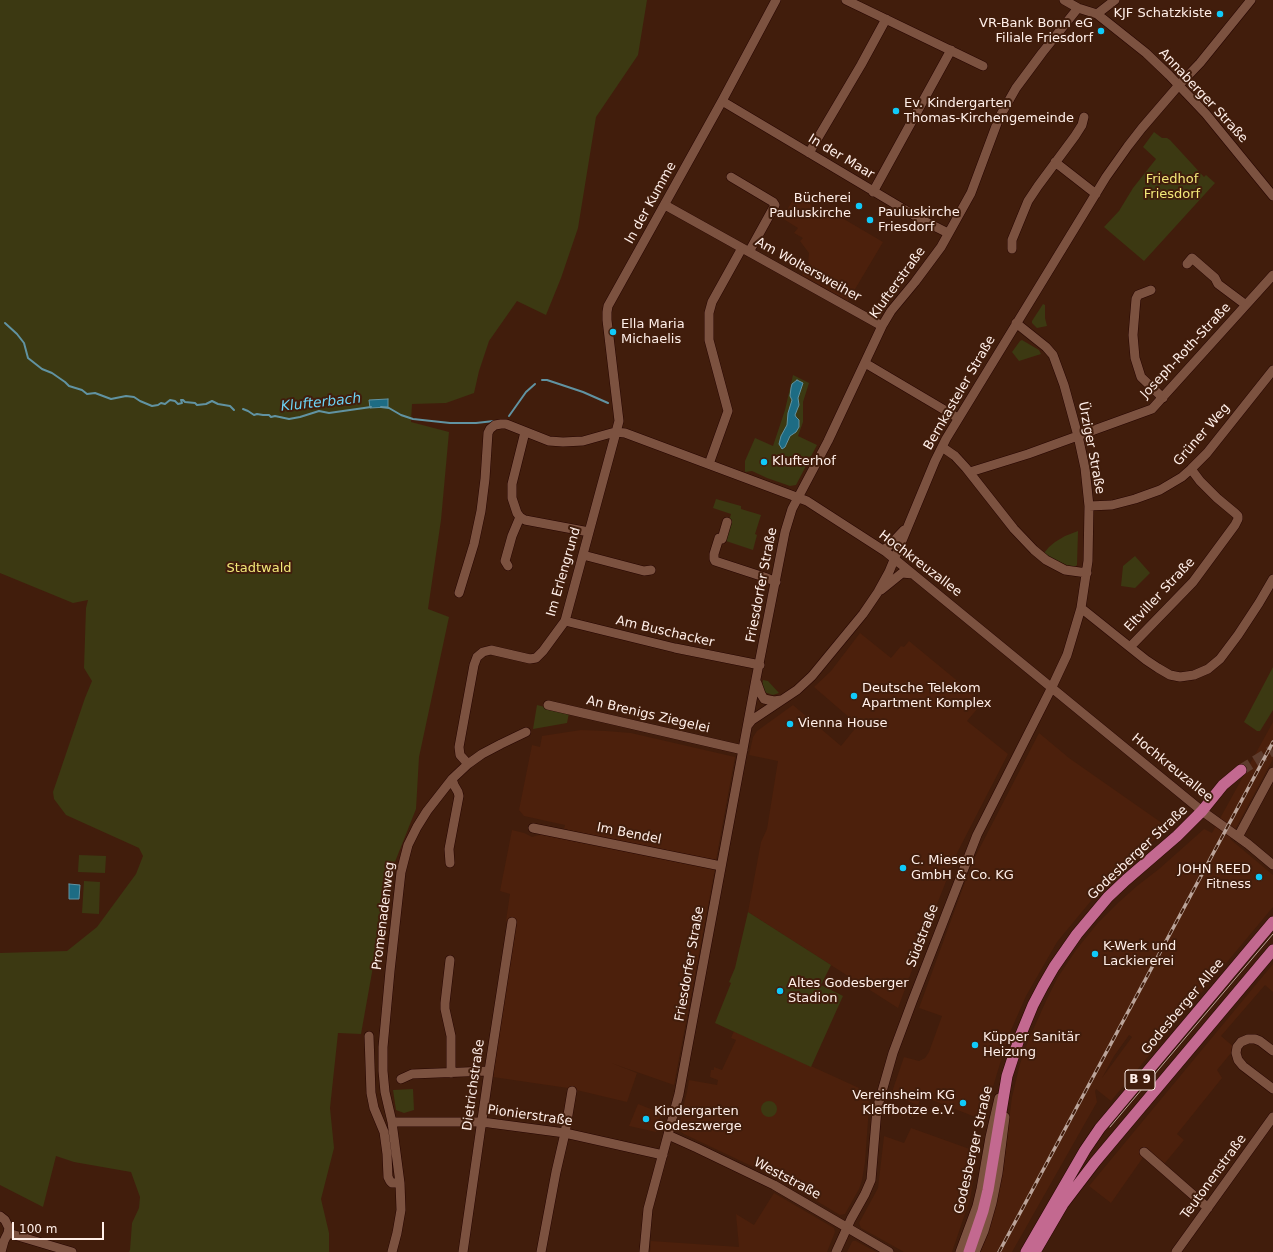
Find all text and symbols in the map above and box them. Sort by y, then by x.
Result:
place label: KJF Schatzkiste [1113,6,1212,22]
marker: KJF Schatzkiste [1215,9,1225,19]
place label: VR-Bank Bonn eG Filiale Friesdorf [979,16,1093,47]
marker: VR-Bank Bonn eG Filiale Friesdorf [1096,26,1106,36]
street label: Annaberger Straße [1155,46,1251,146]
place label: Ev. Kindergarten Thomas-Kirchengemeinde [904,96,1074,127]
marker: Ev. Kindergarten Thomas-Kirchengemeinde [891,106,901,116]
street label: In der Maar [805,131,877,183]
street label: In der Kumme [622,159,680,247]
park label: Friedhof Friesdorf [1144,172,1200,203]
place label: Bücherei Pauluskirche [769,191,851,222]
marker: Bücherei Pauluskirche [854,201,864,211]
place label: Pauluskirche Friesdorf [878,205,960,236]
marker: Pauluskirche Friesdorf [865,215,875,225]
street label: Am Woltersweiher [752,234,864,306]
street label: Klufterstraße [867,244,929,322]
street label: Joseph-Roth-Straße [1138,300,1234,402]
place label: Ella Maria Michaelis [621,317,685,348]
marker: Ella Maria Michaelis [608,327,618,337]
street label: Bernkasteler Straße [921,333,999,453]
water label: Klufterbach [280,390,362,416]
street label: Ürziger Straße [1074,400,1108,496]
street label: Grüner Weg [1171,401,1233,469]
place label: Klufterhof [772,454,836,470]
marker: Klufterhof [759,457,769,467]
street label: Im Erlengrund [544,525,584,619]
street label: Friesdorfer Straße [743,526,781,644]
street label: Hochkreuzallee [875,528,965,600]
street label: Eltviller Straße [1122,555,1198,635]
park label: Stadtwald [226,561,292,577]
street label: Am Buschacker [614,613,716,651]
place label: Deutsche Telekom Apartment Komplex [862,681,992,712]
marker: Deutsche Telekom Apartment Komplex [849,691,859,701]
street label: An Brenigs Ziegelei [585,693,711,737]
place label: Vienna House [798,716,888,732]
marker: Vienna House [785,719,795,729]
street label: Hochkreuzallee [1128,730,1216,806]
street label: Godesberger Straße [1085,803,1191,903]
street label: Im Bendel [595,820,663,848]
place label: C. Miesen GmbH & Co. KG [911,853,1014,884]
street label: Promenadenweg [370,861,398,971]
place label: JOHN REED Fitness [1178,862,1251,893]
marker: C. Miesen GmbH & Co. KG [898,863,908,873]
marker: JOHN REED Fitness [1254,872,1264,882]
street label: Südstraße [904,902,942,970]
street label: Friesdorfer Straße [672,905,708,1023]
place label: K-Werk und Lackiererei [1103,939,1176,970]
marker: K-Werk und Lackiererei [1090,949,1100,959]
street label: Godesberger Allee [1138,956,1228,1058]
place label: Altes Godesberger Stadion [788,976,909,1007]
marker: Altes Godesberger Stadion [775,986,785,996]
place label: Küpper Sanitär Heizung [983,1030,1080,1061]
street label: Dietrichstraße [460,1038,488,1132]
marker: Küpper Sanitär Heizung [970,1040,980,1050]
road number: B 9 [1125,1070,1155,1090]
street label: Godesberger Straße [952,1084,996,1216]
place label: Vereinsheim KG Kleffbotze e.V. [852,1088,955,1119]
marker: Vereinsheim KG Kleffbotze e.V. [958,1098,968,1108]
street label: Pionierstraße [486,1102,574,1130]
place label: Kindergarten Godeszwerge [654,1104,742,1135]
marker: Kindergarten Godeszwerge [641,1114,651,1124]
street label: Teutonenstraße [1178,1132,1250,1222]
street label: Weststraße [751,1155,823,1203]
scale bar [14,1214,106,1240]
text: 100 m [19,1222,57,1236]

